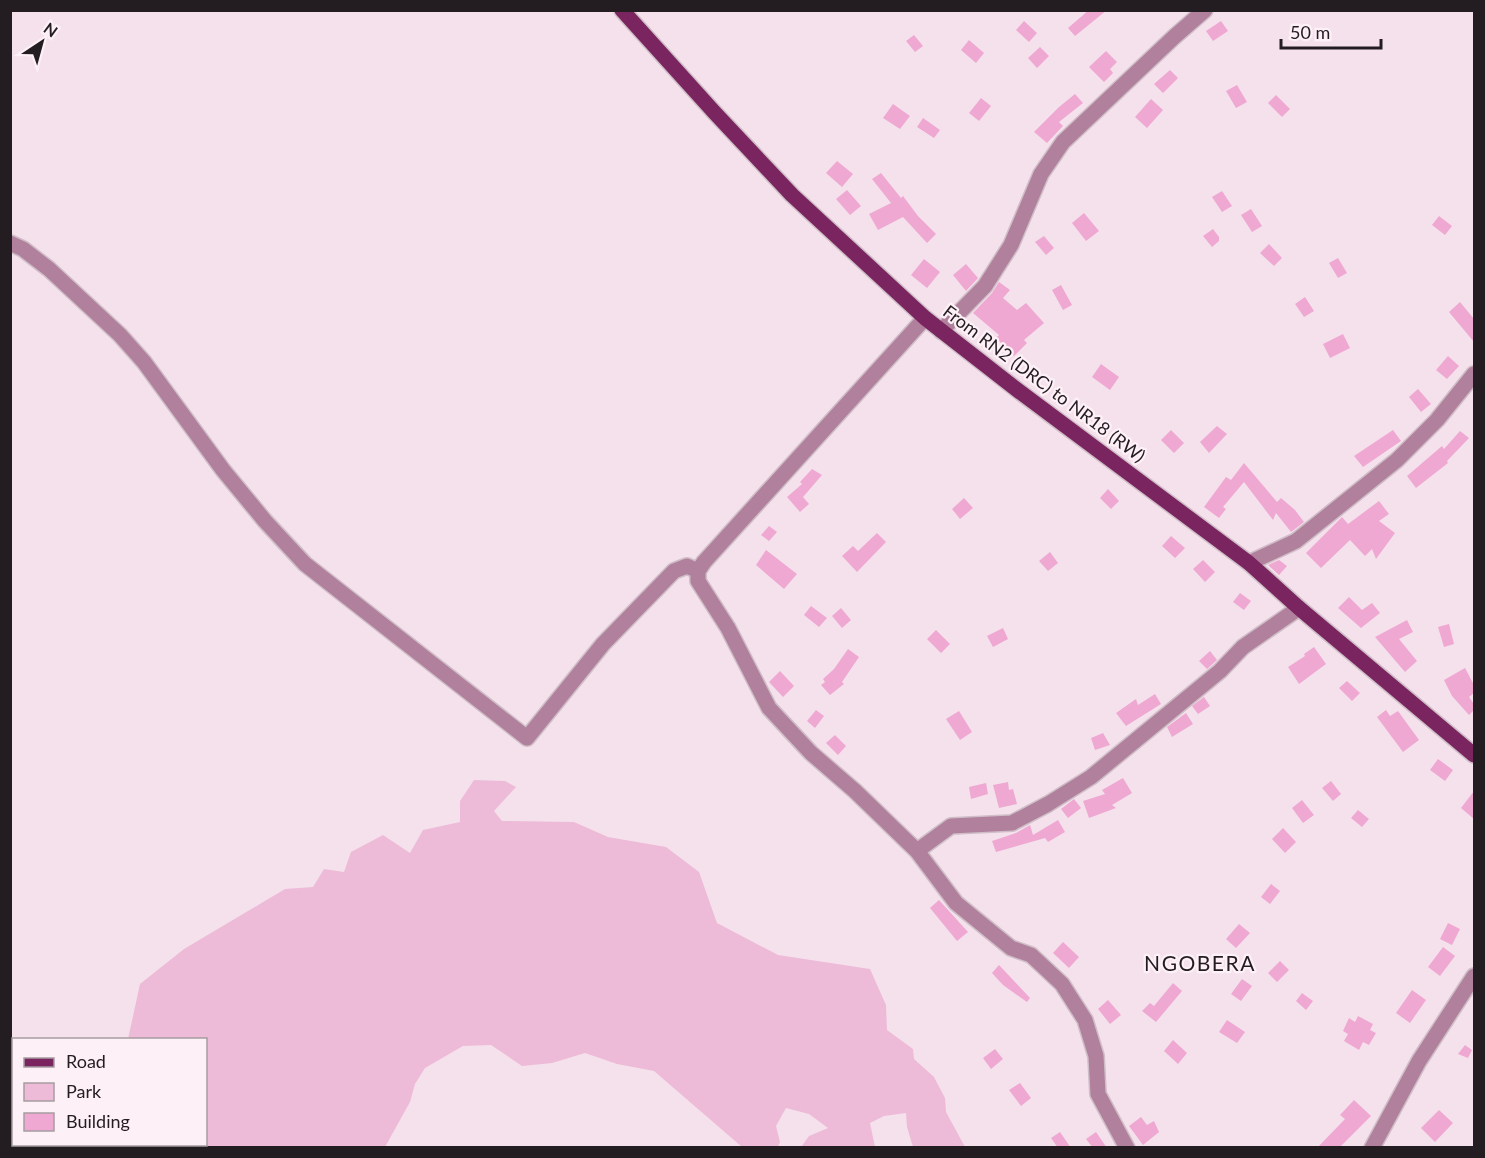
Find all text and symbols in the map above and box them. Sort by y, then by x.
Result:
north arrow [12,12,72,72]
scale bar [1281,12,1382,50]
text: N [41,18,62,41]
text: 50 m [1290,21,1330,43]
street label: From RN2 (DRC) to NR18 (RW) [939,300,1150,466]
district label: NGOBERA [1144,950,1256,975]
legend [12,1038,207,1146]
text: Road [66,1050,106,1072]
text: Park [66,1080,102,1102]
text: Building [66,1110,130,1132]

